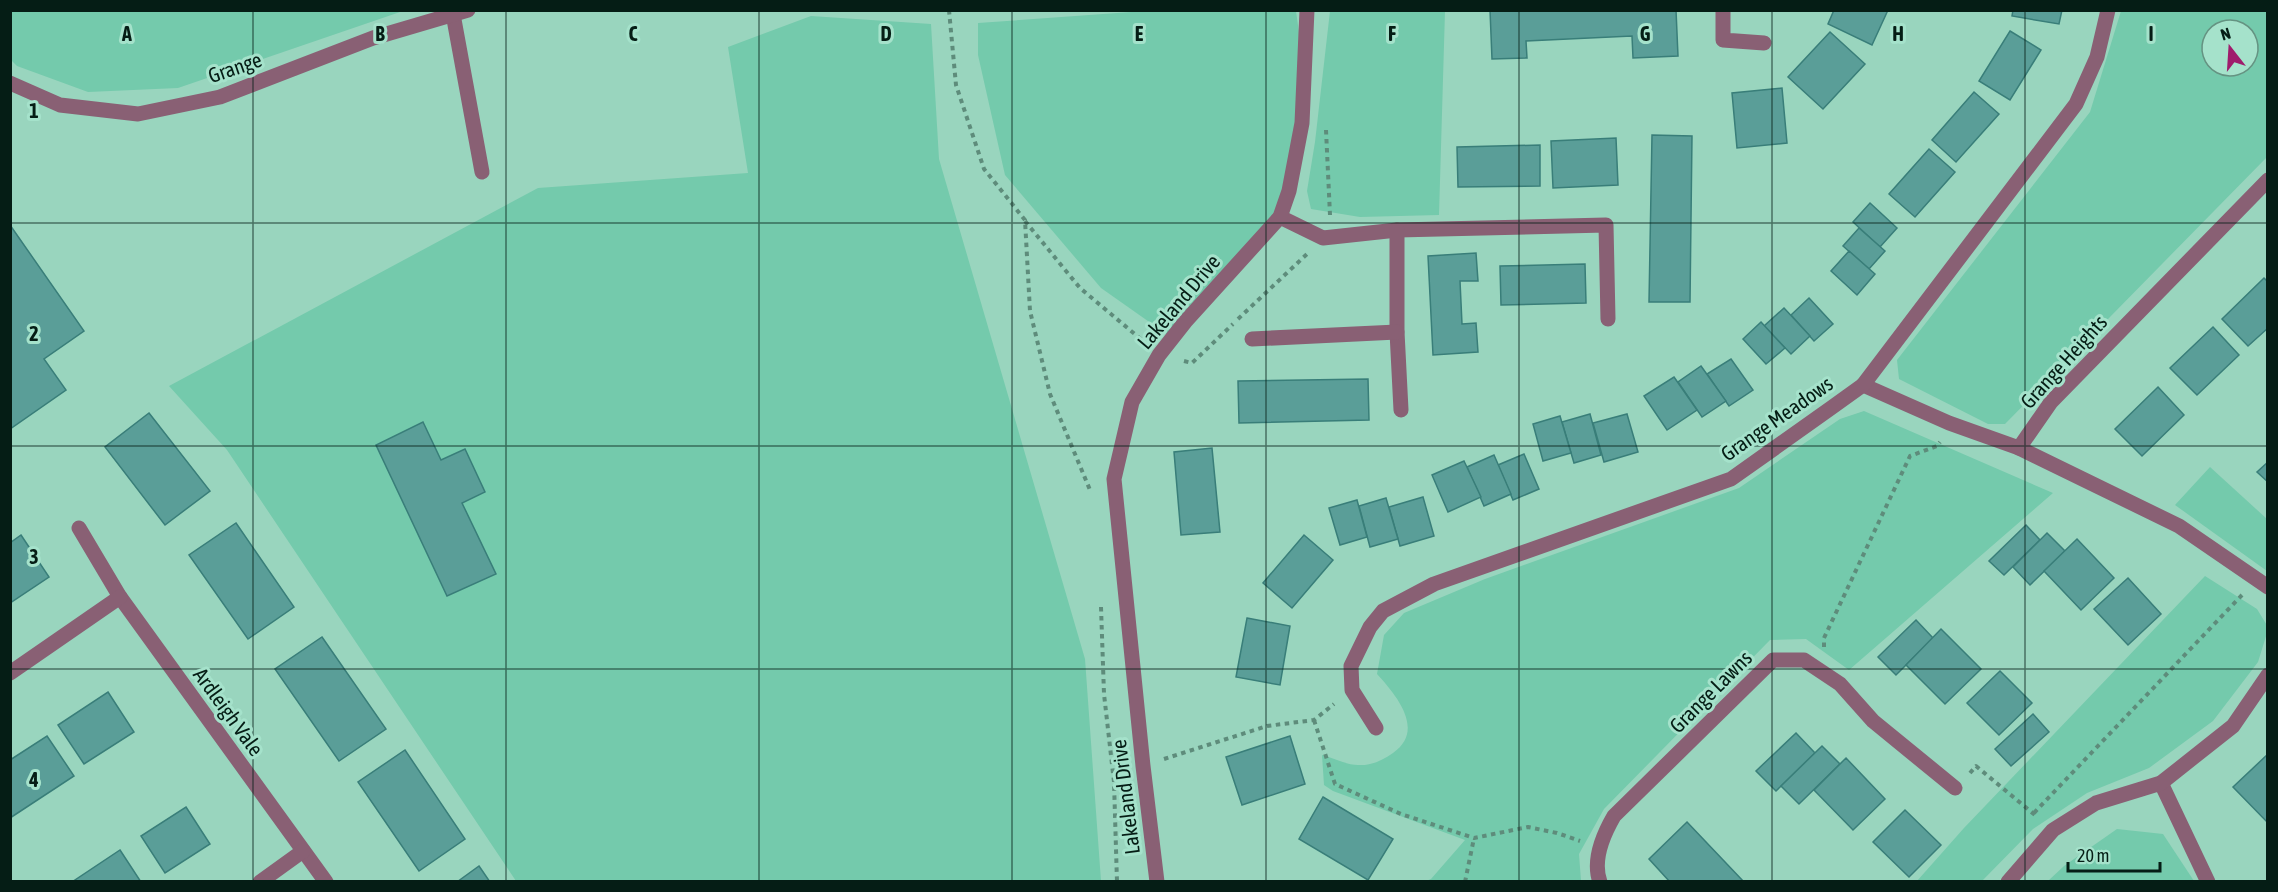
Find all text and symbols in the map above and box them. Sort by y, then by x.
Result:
north arrow [2200,18,2260,78]
text: A [121,22,132,45]
text: B [375,22,385,45]
text: C [629,22,638,45]
text: D [880,22,892,45]
text: E [1135,22,1144,45]
text: F [1388,22,1396,45]
text: G [1640,22,1651,45]
text: H [1892,22,1904,45]
text: I [2148,22,2154,45]
text: N [2218,24,2233,44]
street label: Grange [205,47,265,87]
text: 1 [29,99,39,122]
street label: Lakeland Drive [1132,249,1225,353]
street label: Grange Heights [2015,310,2111,413]
text: 2 [29,322,39,345]
street label: Grange Meadows [1716,371,1837,466]
text: 3 [29,545,39,568]
street label: Grange Lawns [1664,645,1756,737]
street label: Ardleigh Vale [189,663,269,760]
street label: Lakeland Drive [1106,738,1144,856]
text: 4 [28,768,39,791]
scale bar [2068,835,2160,873]
text: 20 m [2077,845,2109,866]

